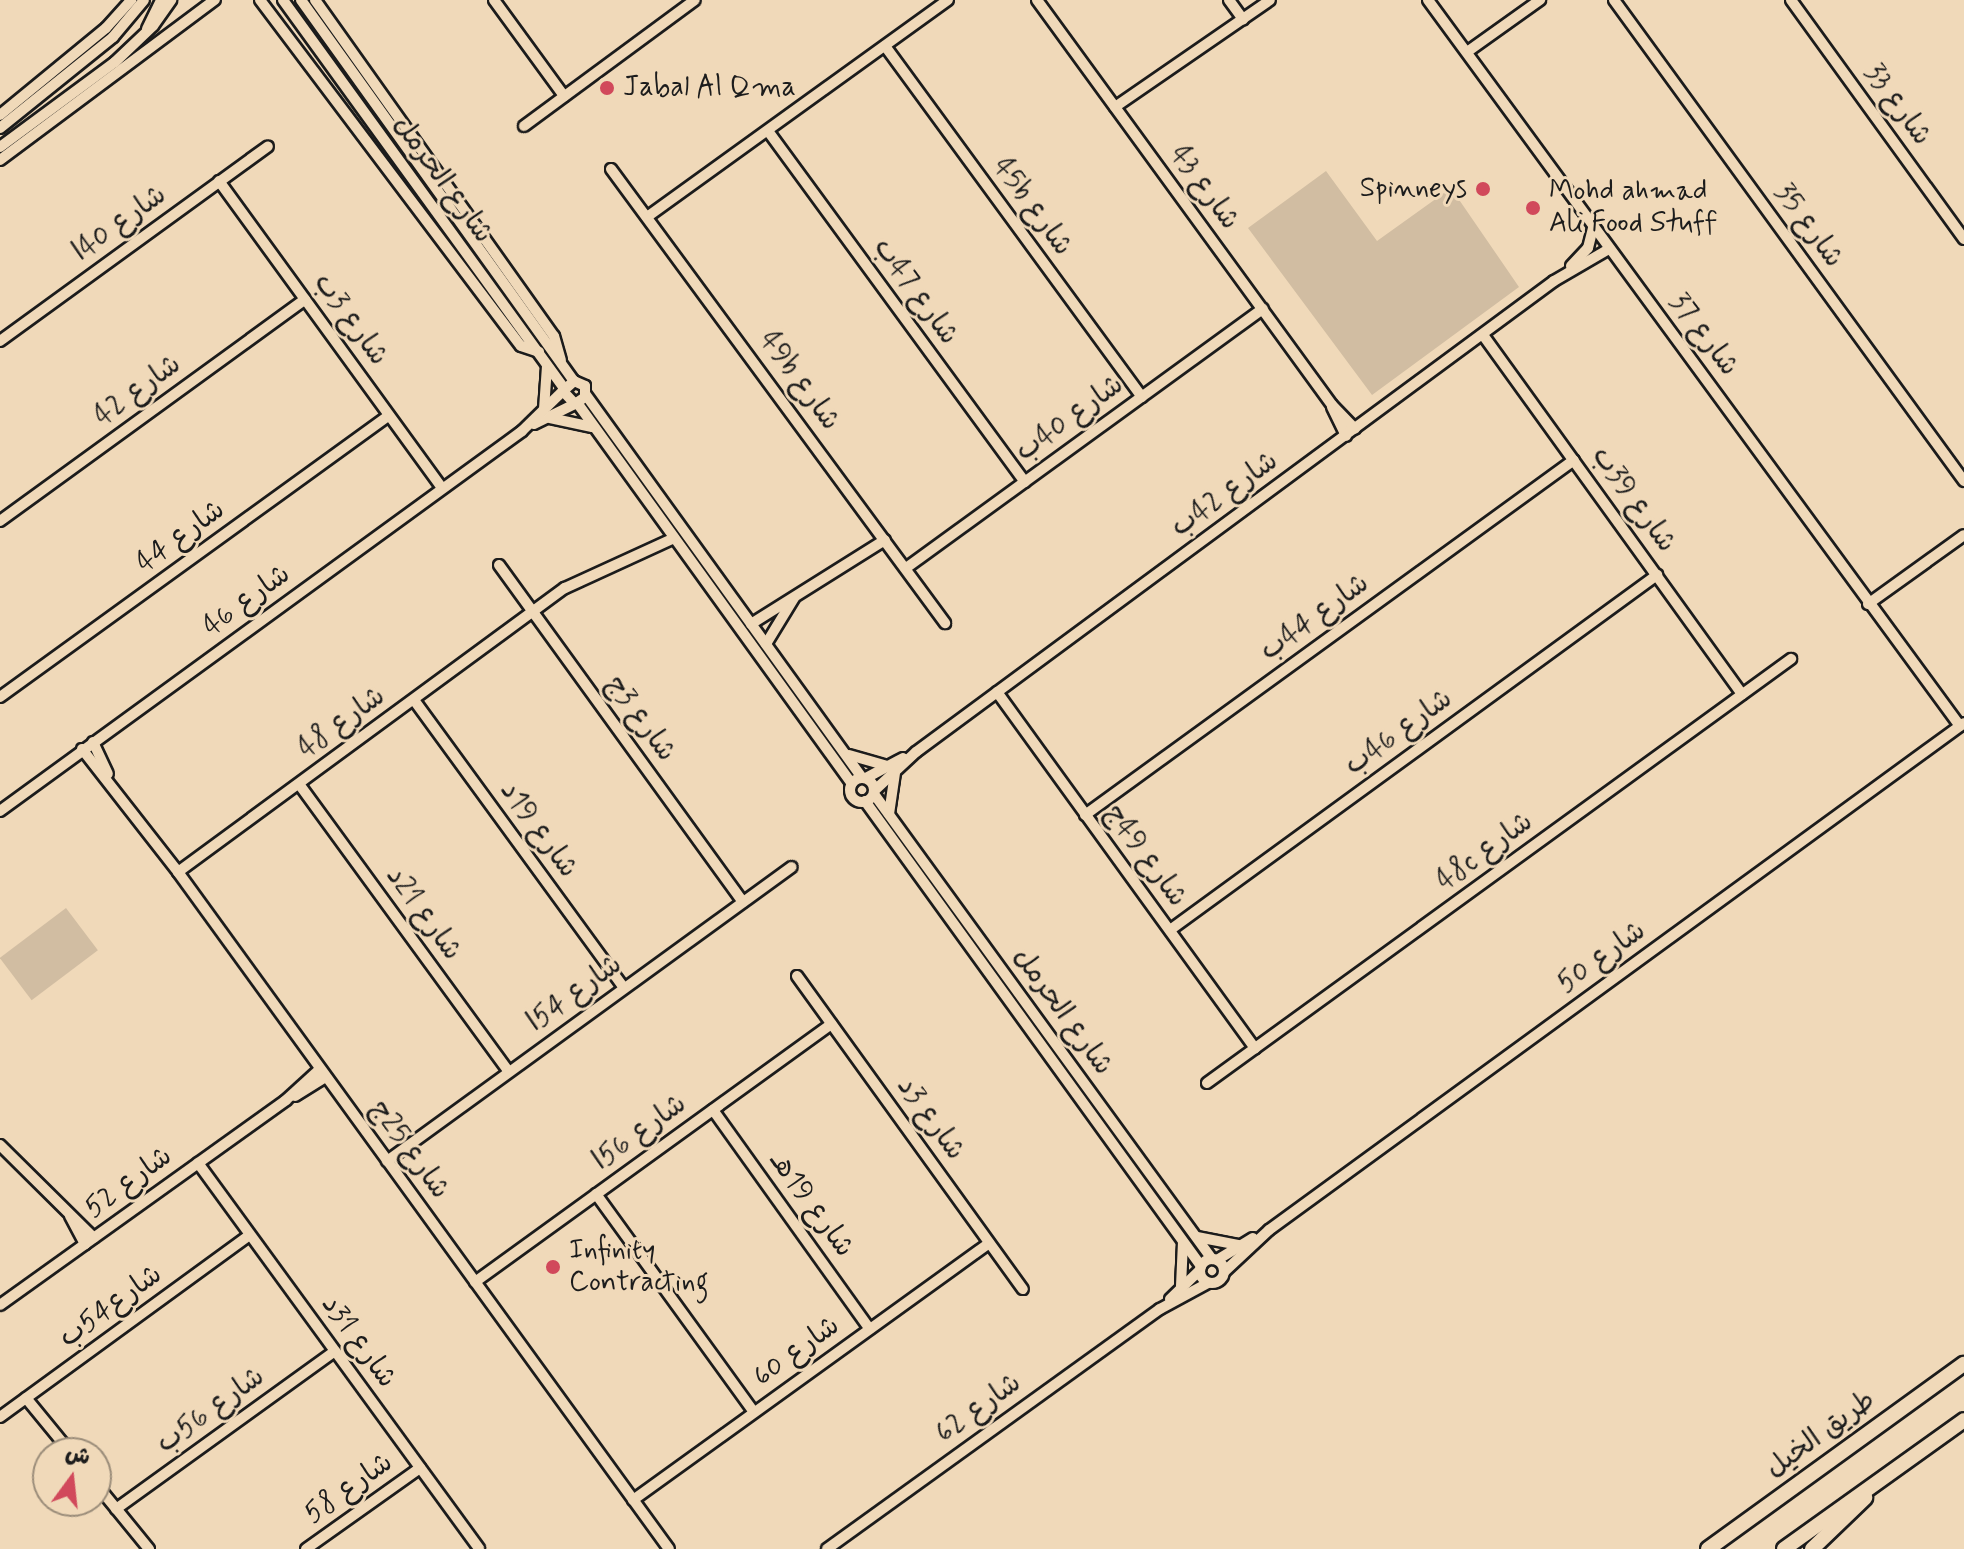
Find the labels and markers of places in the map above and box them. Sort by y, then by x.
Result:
place label: Jabal Al Qma [623,71,792,105]
marker: Jabal Al Qma [598,79,616,97]
place label: Spinneys [1360,172,1467,206]
place label: Mohd ahmad Ali Food Stuff [1549,175,1717,241]
marker: Spinneys [1474,180,1492,198]
marker: Mohd ahmad Ali Food Stuff [1524,199,1542,217]
place label: Infinity Contracting [569,1234,709,1300]
marker: Infinity Contracting [544,1258,562,1276]

